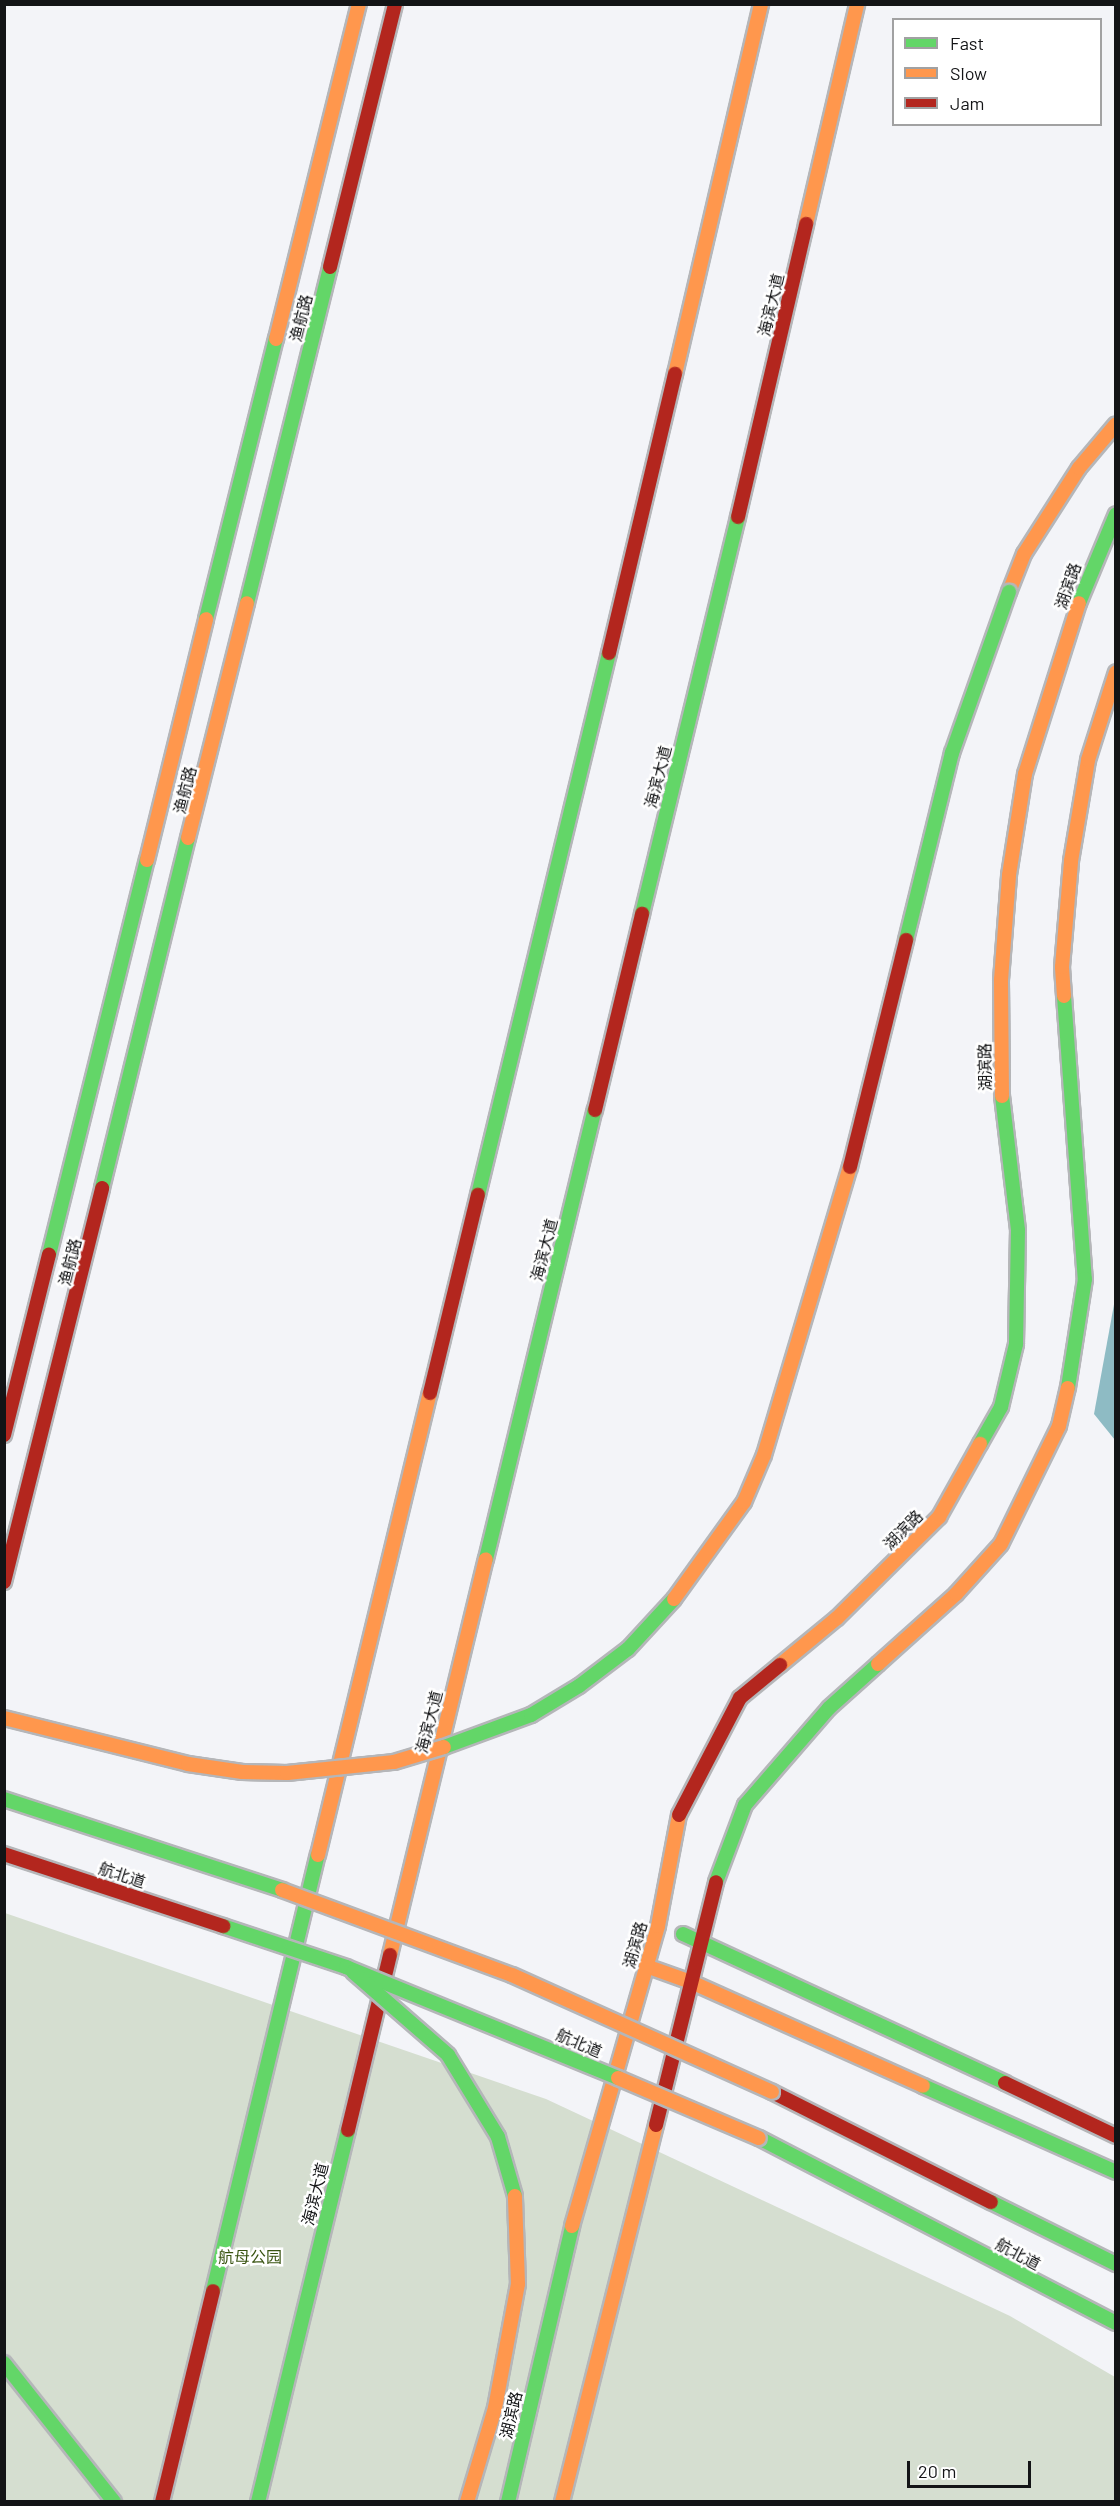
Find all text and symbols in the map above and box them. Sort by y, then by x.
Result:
legend [892,18,1102,126]
text: Fast [950,32,984,54]
text: Slow [950,62,987,84]
text: Jam [950,92,984,114]
street label: 海滨大道 [754,272,788,338]
street label: 渔航路 [286,292,316,344]
street label: 湖滨路 [1051,560,1085,612]
street label: 海滨大道 [641,744,675,810]
street label: 渔航路 [170,764,200,816]
street label: 湖滨路 [975,1043,995,1091]
street label: 海滨大道 [527,1217,561,1283]
street label: 渔航路 [55,1236,85,1288]
street label: 湖滨路 [879,1506,927,1554]
street label: 海滨大道 [412,1689,446,1755]
street label: 航北道 [96,1858,148,1892]
street label: 湖滨路 [619,1919,651,1971]
street label: 航北道 [553,2025,605,2061]
street label: 海滨大道 [298,2161,332,2227]
street label: 航北道 [992,2234,1044,2274]
park label: 航母公园 [218,2247,282,2267]
street label: 湖滨路 [496,2389,526,2441]
scale bar [910,2449,1034,2487]
text: 20 m [918,2460,956,2482]

